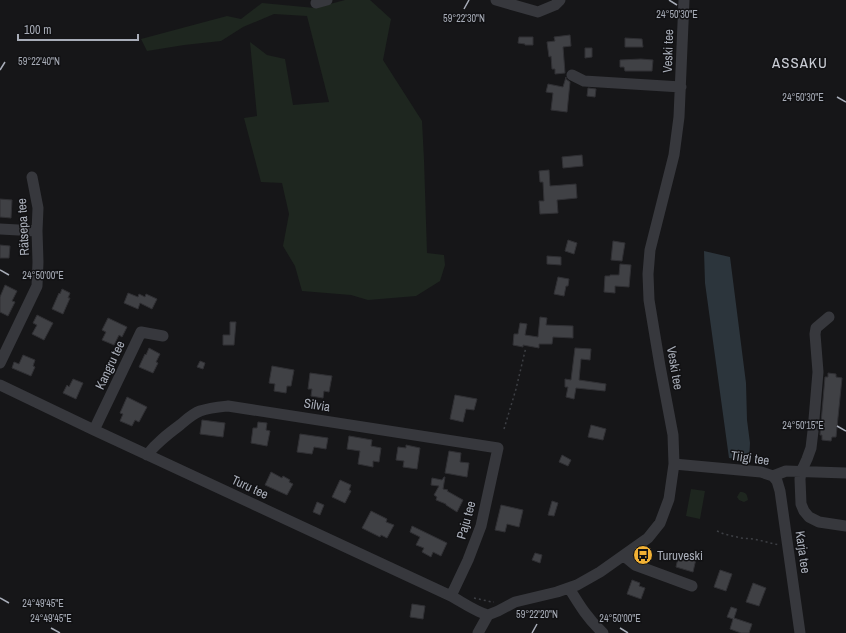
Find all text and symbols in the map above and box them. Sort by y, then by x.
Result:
text: 24°50'30"E [656,8,698,21]
text: 59°22'30"N [443,12,485,25]
scale bar [18,16,138,42]
text: 100 m [24,22,51,38]
street label: Veski tee [659,29,677,73]
district label: ASSAKU [771,52,828,73]
text: 59°22'40"N [18,55,60,68]
text: 24°50'30"E [782,91,824,104]
street label: Rätsepa tee [13,198,33,256]
text: 24°50'00"E [22,269,64,282]
street label: Kangru tee [91,338,129,392]
street label: Veski tee [663,345,687,391]
street label: Silvia [302,395,332,415]
text: 24°50'15"E [782,419,824,432]
street label: Tiigi tee [730,447,771,469]
street label: Turu tee [229,471,271,503]
street label: Paju tee [452,499,480,541]
street label: Karja tee [792,530,814,574]
bus stop icon: Turuveski [632,544,654,566]
place label: Turuveski [657,547,703,564]
text: 24°49'45"E [22,597,64,610]
text: 59°22'20"N [516,608,558,621]
text: 24°49'45"E [30,612,72,625]
text: 24°50'00"E [599,612,641,625]

